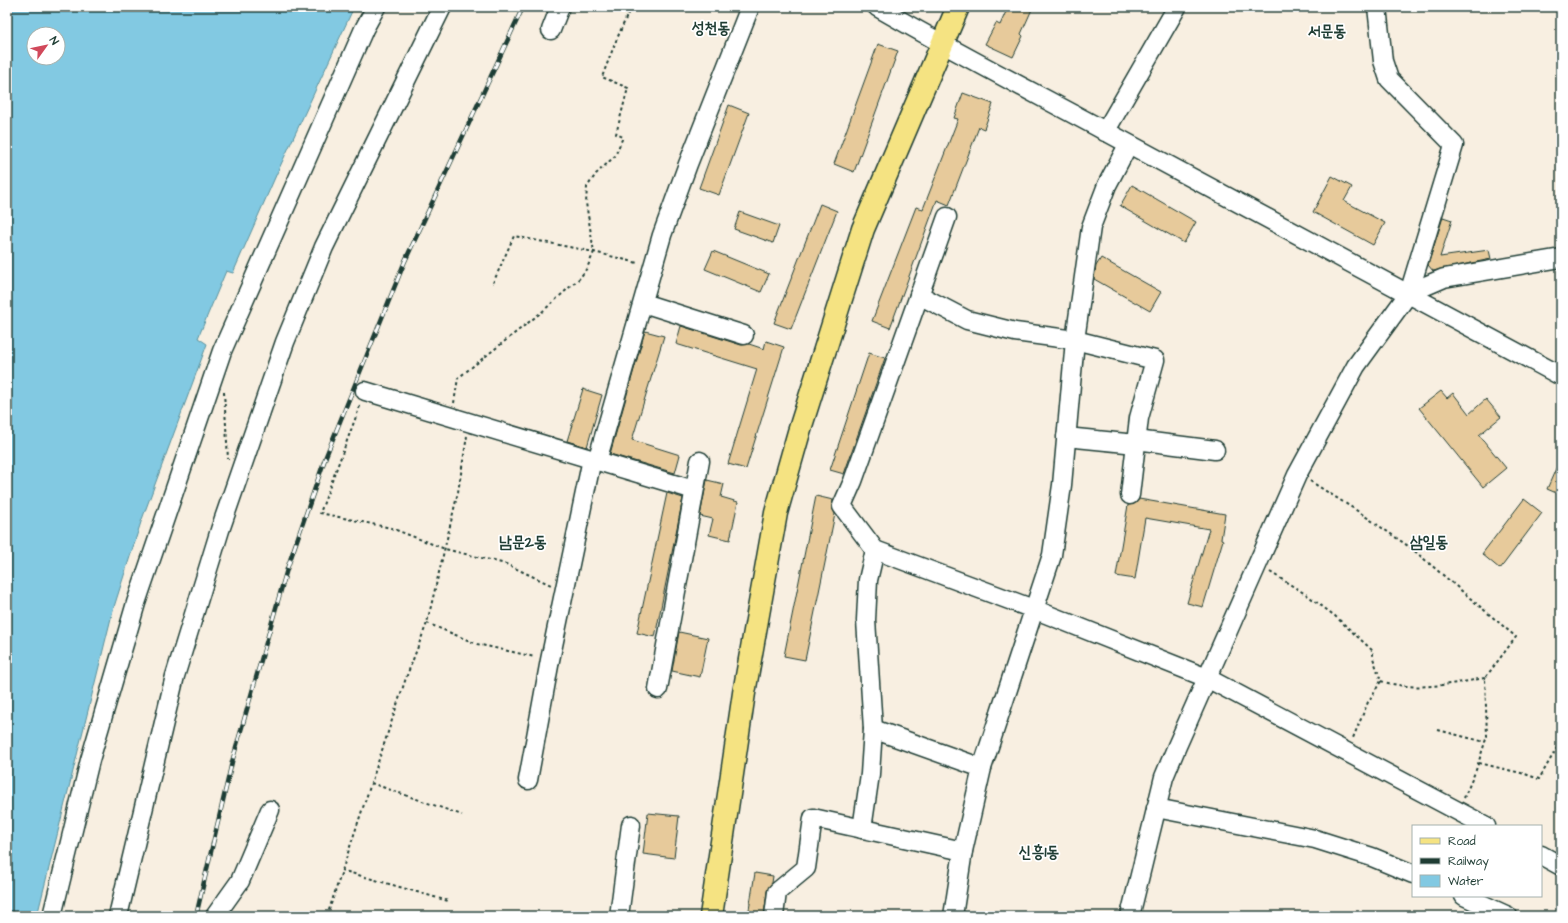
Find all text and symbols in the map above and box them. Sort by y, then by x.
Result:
district label: 성천동 [692,17,730,39]
district label: 서문동 [1308,20,1346,42]
north arrow [26,26,66,66]
text: N [46,34,62,48]
district label: 남문2동 [499,531,547,553]
district label: 삼일동 [1410,531,1448,553]
legend [1412,825,1542,897]
text: Road [1448,833,1476,850]
district label: 신흥1동 [1019,841,1059,863]
text: Railway [1448,853,1489,871]
text: Water [1448,873,1484,890]

